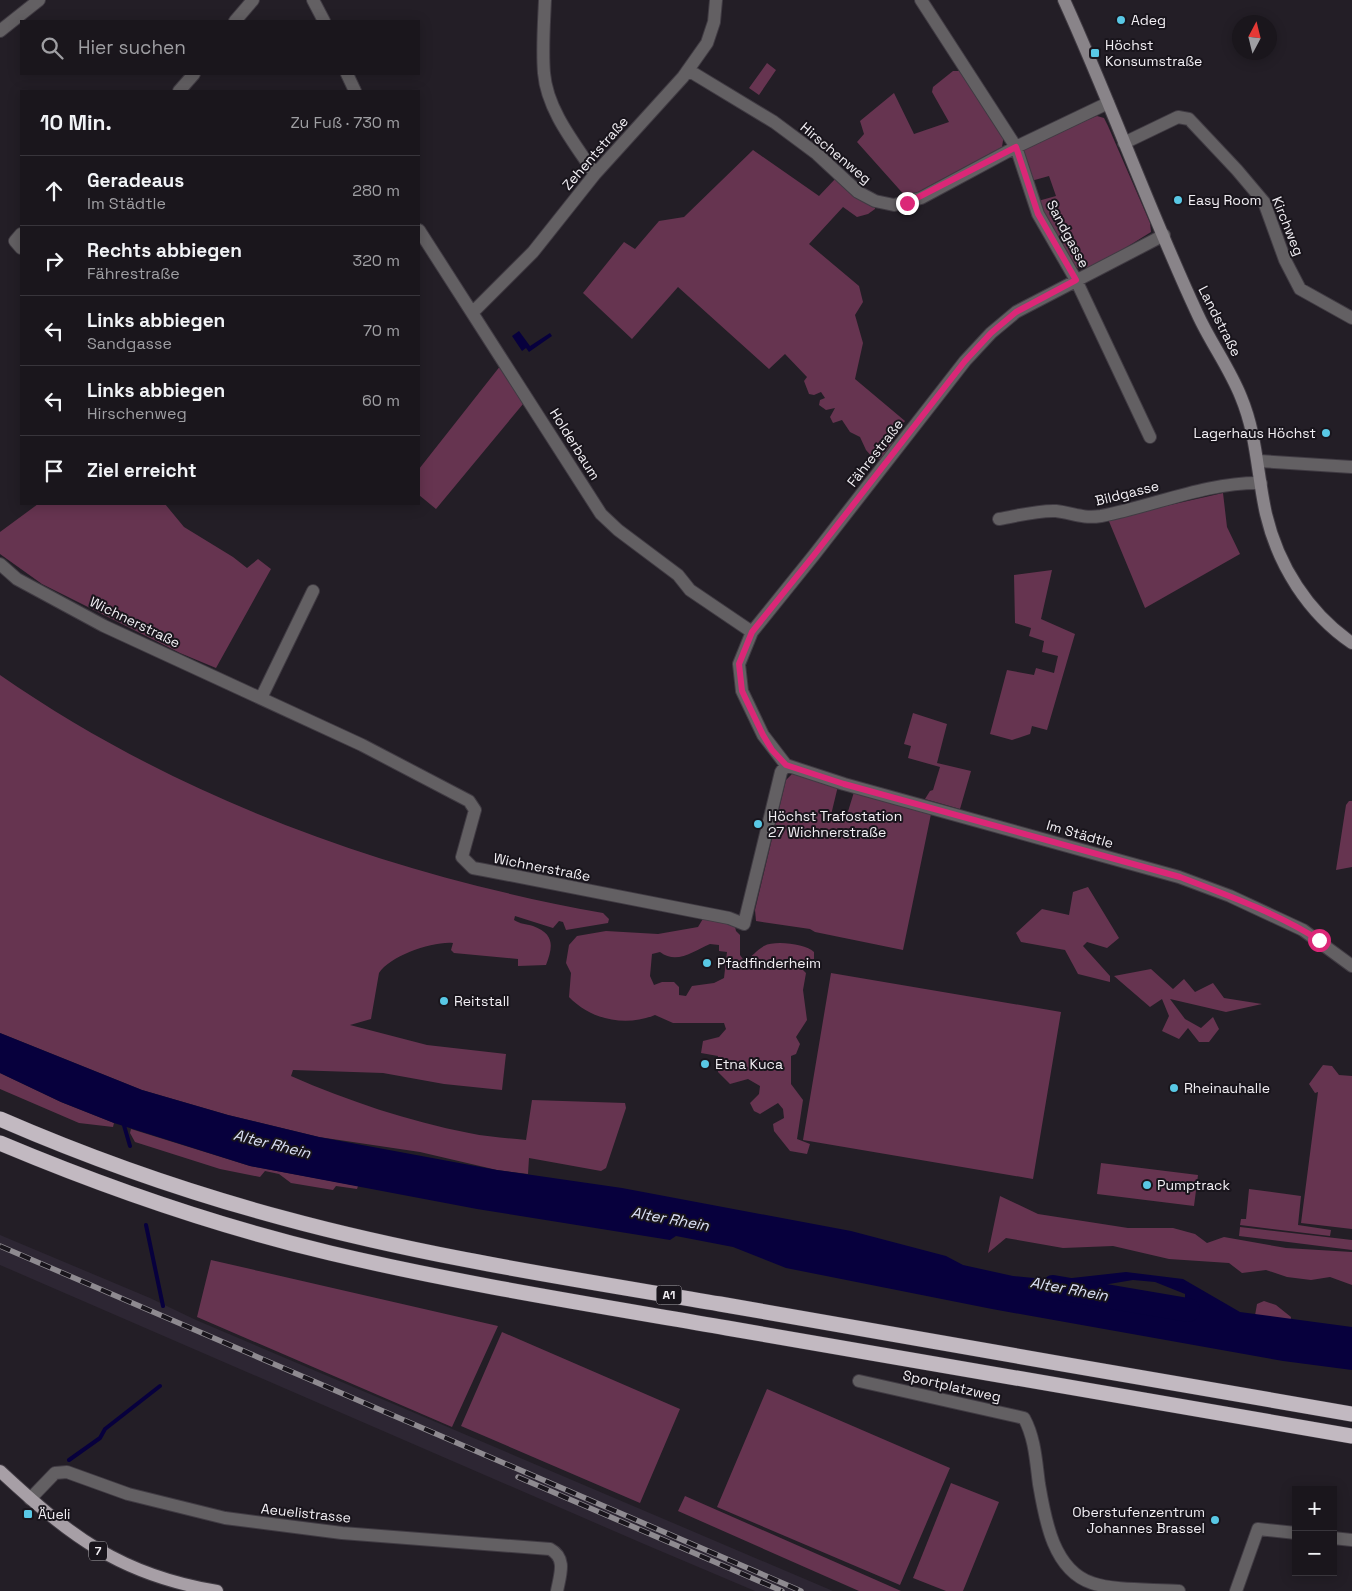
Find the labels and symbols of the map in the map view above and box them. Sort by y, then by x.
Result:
place label: Adeg [1131,11,1166,29]
marker: Adeg [1115,14,1127,26]
north arrow [1232,15,1277,60]
place label: Höchst Konsumstraße [1105,36,1202,70]
marker: Höchst Konsumstraße [1089,47,1101,59]
street label: Zehentstraße [558,112,632,194]
street label: Hirschenweg [797,118,875,188]
place label: Easy Room [1188,191,1262,209]
route end [896,192,919,215]
marker: Easy Room [1172,194,1184,206]
street label: Kirchweg [1268,194,1308,258]
street label: Sandgasse [1043,197,1093,271]
street label: Landstraße [1194,283,1246,359]
street label: Holderbaum [546,405,604,483]
street label: Fährestraße [843,415,907,491]
place label: Lagerhaus Höchst [1193,424,1316,442]
marker: Lagerhaus Höchst [1320,427,1332,439]
street label: Bildgasse [1093,476,1161,510]
street label: Wichnerstraße [87,592,183,652]
place label: Höchst Trafostation 27 Wichnerstraße [768,807,902,841]
street label: Im Städtle [1044,816,1116,852]
marker: Höchst Trafostation 27 Wichnerstraße [752,818,764,830]
street label: Wichnerstraße [492,849,592,885]
route start [1308,929,1331,952]
place label: Pfadfinderheim [717,954,821,972]
marker: Pfadfinderheim [701,957,713,969]
place label: Reitstall [454,992,510,1010]
marker: Reitstall [438,995,450,1007]
place label: Etna Kuca [715,1055,783,1073]
marker: Etna Kuca [699,1058,711,1070]
place label: Rheinauhalle [1184,1079,1270,1097]
marker: Rheinauhalle [1168,1082,1180,1094]
water label: Alter Rhein [232,1125,313,1162]
place label: Pumptrack [1157,1176,1230,1194]
marker: Pumptrack [1141,1179,1153,1191]
water label: Alter Rhein [630,1202,711,1235]
water label: Alter Rhein [1029,1272,1110,1305]
road number: A1 [656,1286,682,1304]
street label: Sportplatzweg [901,1366,1003,1406]
street label: Aeuelistrasse [260,1499,352,1527]
place label: Oberstufenzentrum Johannes Brassel [1072,1503,1205,1537]
place label: Äueli [38,1505,71,1523]
marker: Äueli [22,1508,34,1520]
marker: Oberstufenzentrum Johannes Brassel [1209,1514,1221,1526]
road number: 7 [89,1542,107,1560]

